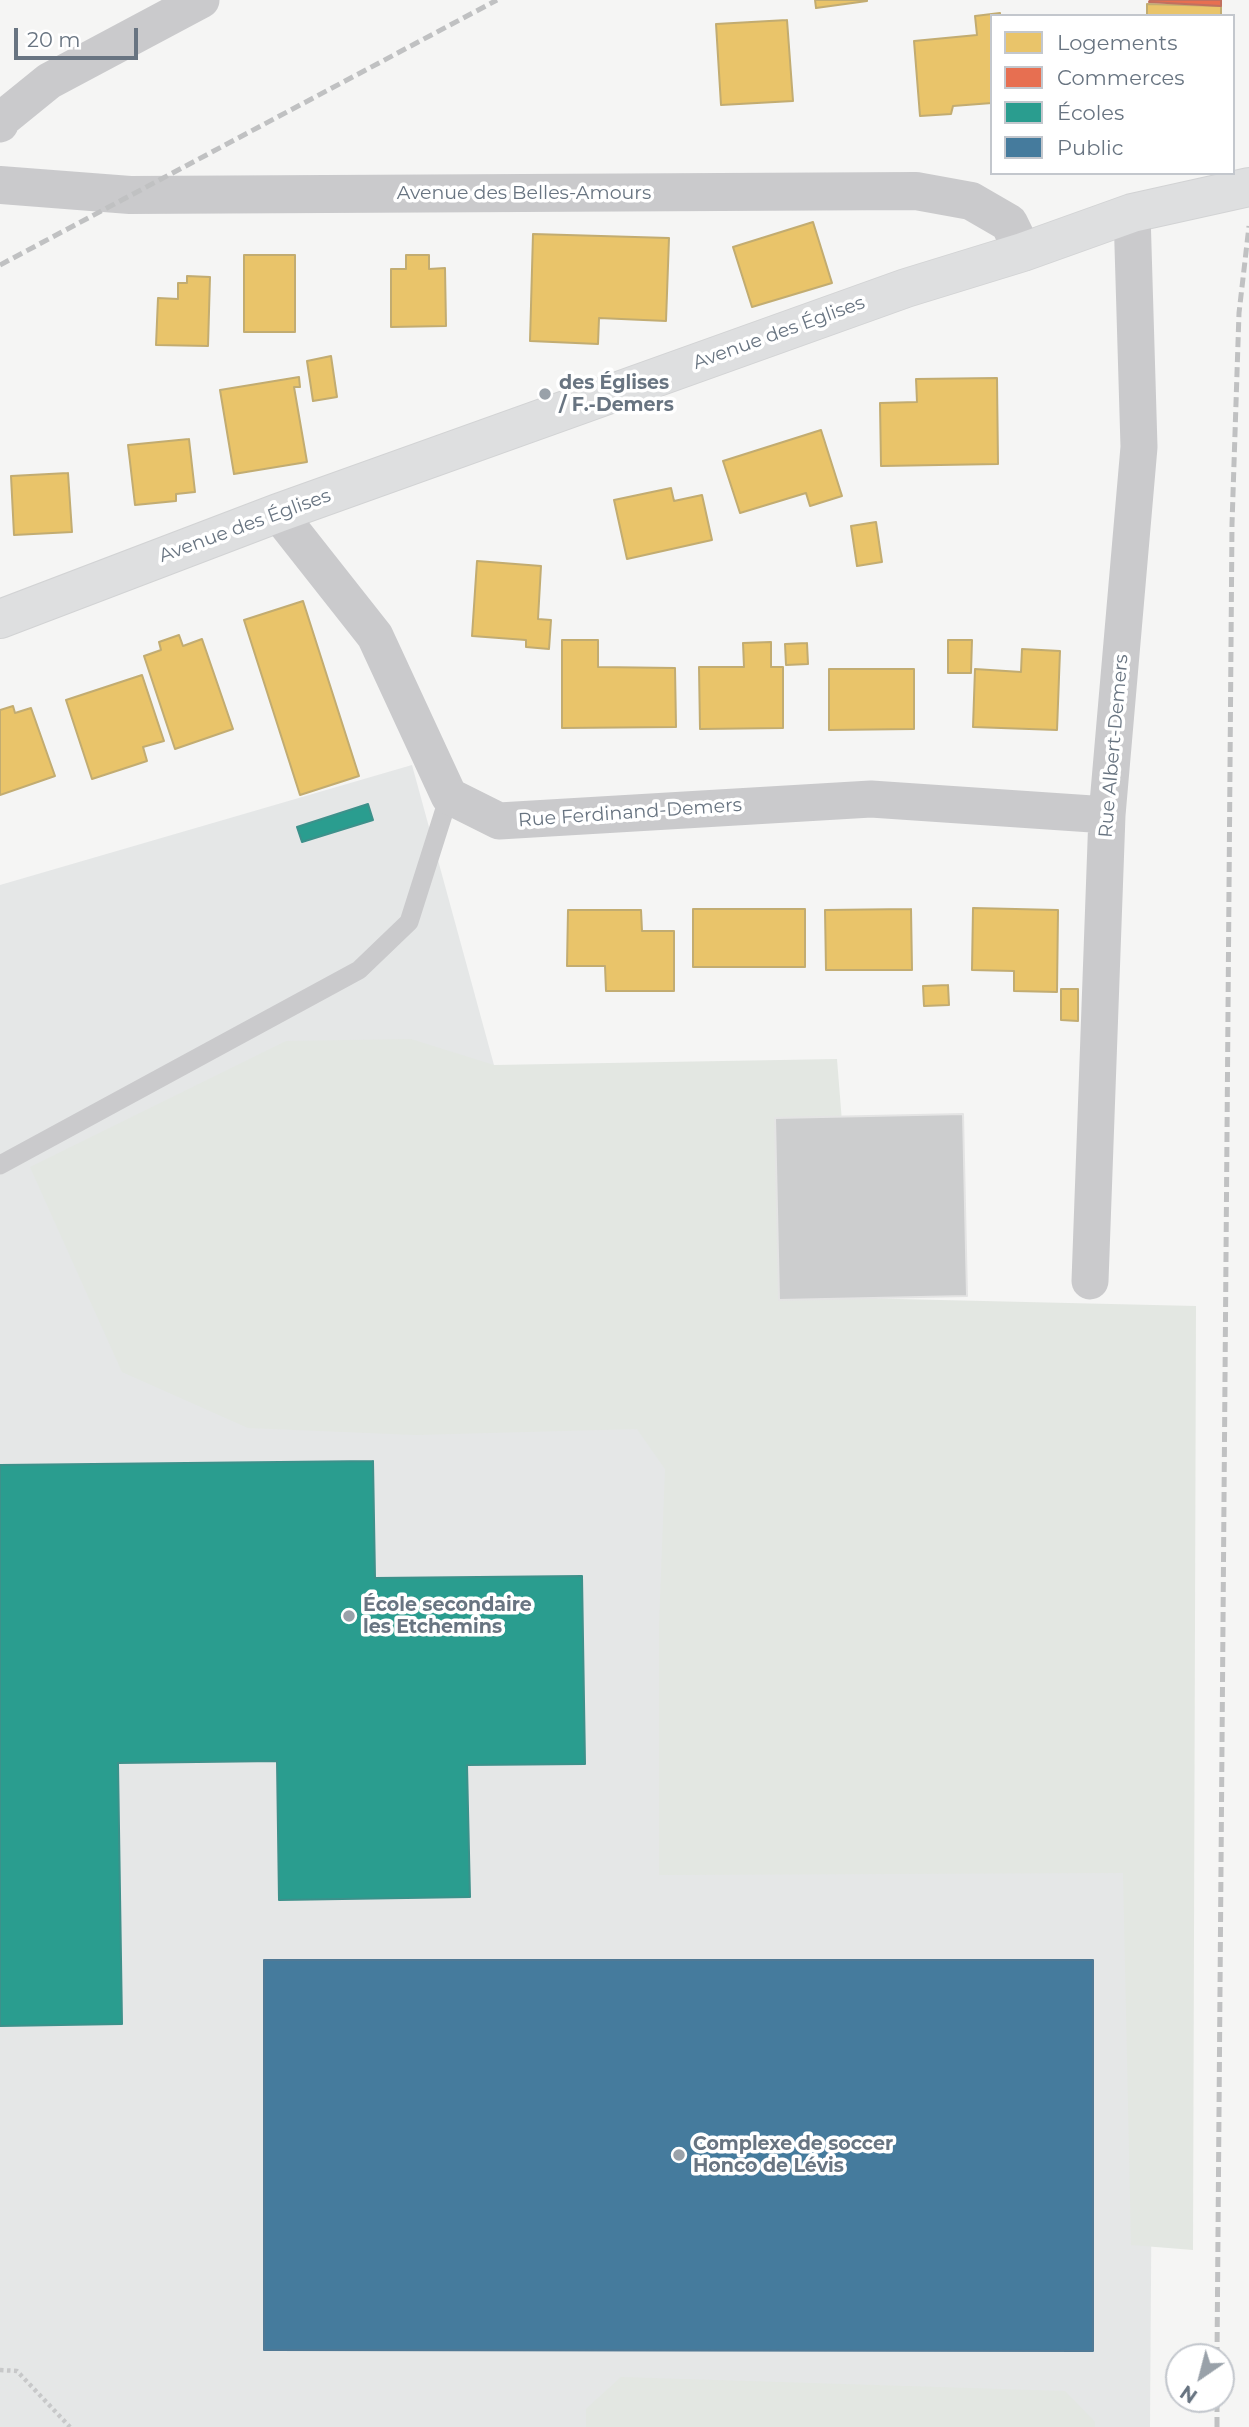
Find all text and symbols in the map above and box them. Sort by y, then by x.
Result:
scale bar [18,14,142,58]
legend [990,14,1235,175]
text: 20 m [27,27,81,52]
text: Logements [1057,30,1177,55]
text: Commerces [1057,65,1185,90]
text: Écoles [1057,100,1124,125]
text: Public [1057,135,1124,160]
street label: Avenue des Belles-Amours [397,182,651,204]
street label: Avenue des Églises [690,291,868,375]
place label: des Églises / F.-Demers [559,372,674,416]
marker: des Églises / F.-Demers [537,386,553,402]
street label: Avenue des Églises [156,484,334,568]
street label: Rue Albert-Demers [1095,653,1133,839]
street label: Rue Ferdinand-Demers [517,794,743,832]
place label: École secondaire les Etchemins [363,1594,532,1638]
marker: École secondaire les Etchemins [341,1608,357,1624]
place label: Complexe de soccer Honco de Lévis [693,2133,893,2177]
marker: Complexe de soccer Honco de Lévis [671,2147,687,2163]
north arrow [1165,2343,1235,2413]
text: N [1176,2380,1202,2408]

